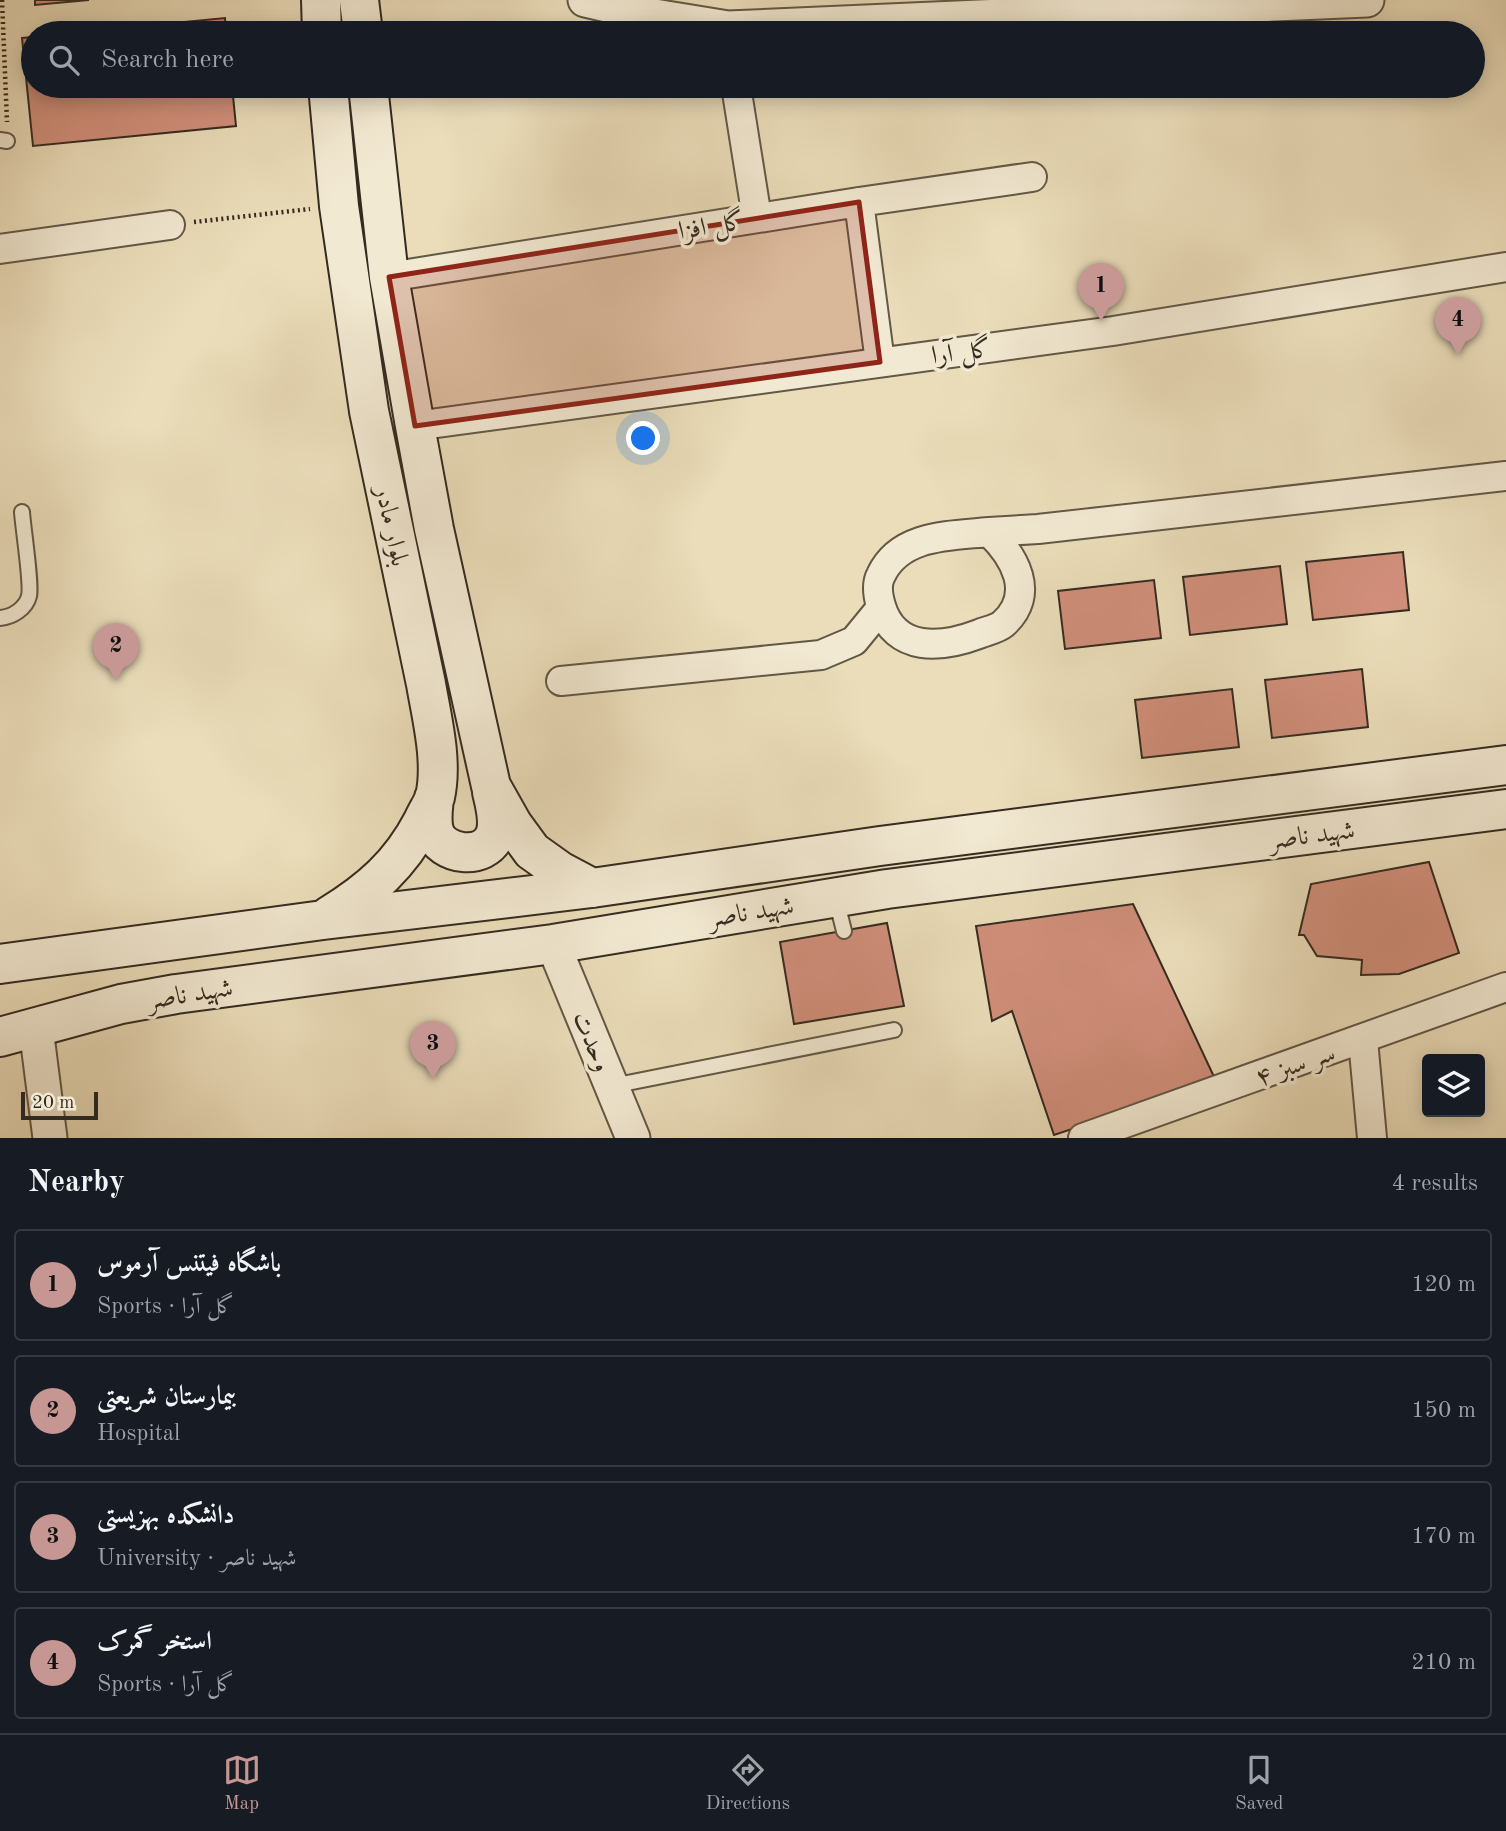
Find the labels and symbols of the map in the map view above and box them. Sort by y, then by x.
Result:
street label: گل افزا [676,205,746,248]
pin: 1 [1078,263,1124,321]
pin: 4 [1435,297,1481,355]
street label: گل آرا [929,332,993,373]
your location [626,421,660,455]
street label: بلوار مادر [368,481,412,569]
pin: 2 [93,623,139,681]
street label: شهید ناصر [1265,818,1357,856]
street label: شهید ناصر [704,893,796,935]
street label: شهید ناصر [143,975,235,1017]
street label: وحدت [567,1008,615,1076]
pin: 3 [410,1021,456,1079]
street label: سر سبز ۴ [1253,1040,1339,1093]
scale bar [21,1089,98,1121]

